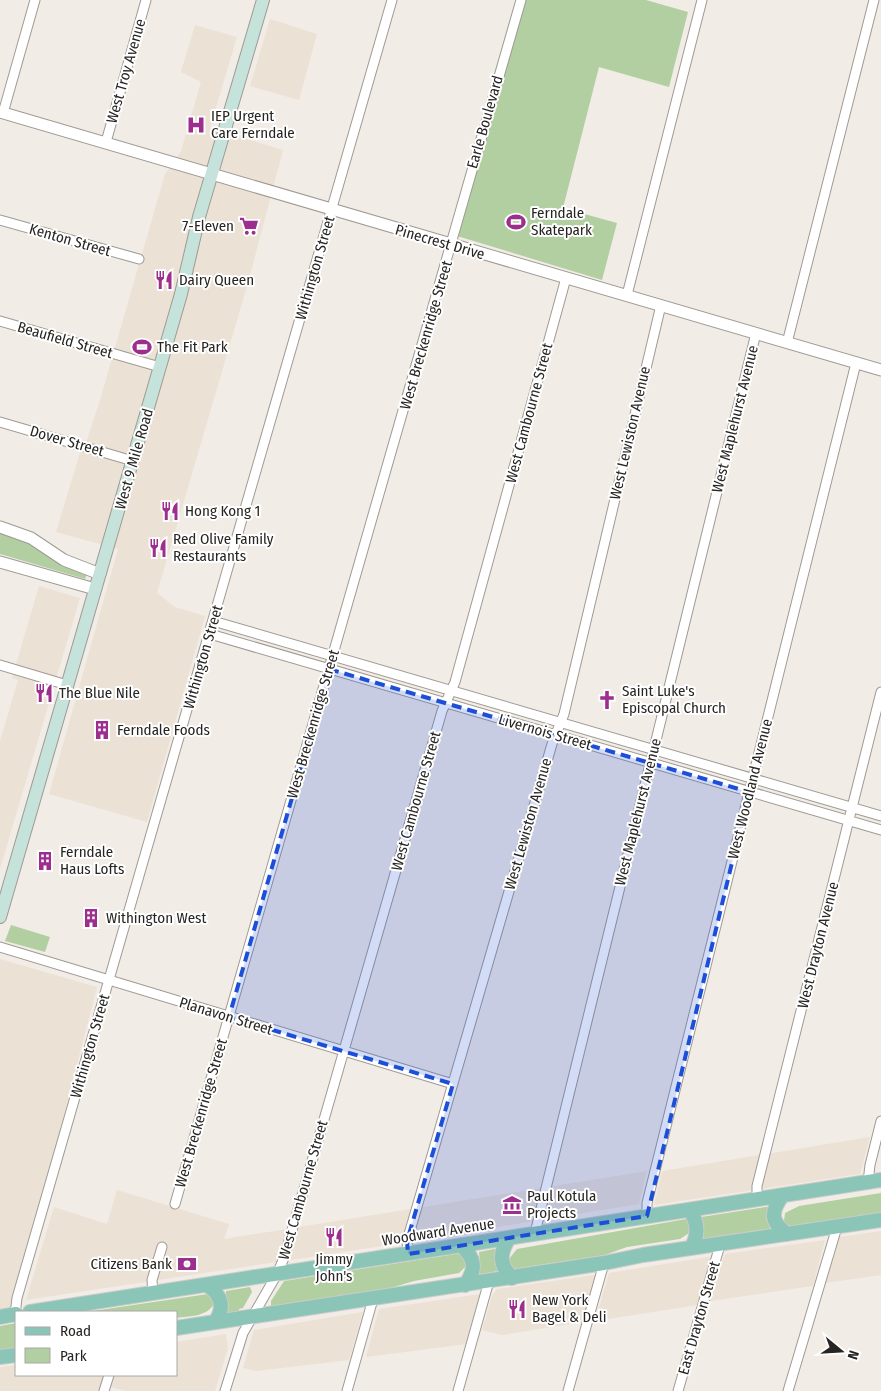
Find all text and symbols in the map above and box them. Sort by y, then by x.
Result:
street label: West Troy Avenue [102,17,150,125]
street label: Earle Boulevard [463,73,507,171]
place label: IEP Urgent Care Ferndale [211,107,295,142]
hospital icon: IEP Urgent Care Ferndale [185,114,207,136]
place label: Ferndale Skatepark [531,204,592,239]
sports icon: Ferndale Skatepark [505,211,527,233]
street label: Withington Street [292,214,338,322]
supermarket icon: 7-Eleven [238,215,260,237]
place label: 7-Eleven [182,217,234,235]
street label: Kenton Street [27,220,113,260]
street label: Pinecrest Drive [393,221,487,263]
street label: West Breckenridge Street [396,258,456,412]
restaurant icon: Dairy Queen [153,269,175,291]
place label: Dairy Queen [179,271,254,289]
street label: Beaufield Street [15,318,115,362]
sports icon: The Fit Park [131,336,153,358]
place label: The Fit Park [157,338,228,356]
street label: West Cambourne Street [502,341,556,485]
street label: West Maplehurst Avenue [708,343,762,495]
street label: West Lewiston Avenue [606,365,654,501]
street label: West 9 Mile Road [111,406,157,512]
street label: Dover Street [28,422,106,460]
restaurant icon: Hong Kong 1 [159,500,181,522]
place label: Hong Kong 1 [185,502,260,520]
place label: Red Olive Family Restaurants [173,530,274,565]
restaurant icon: Red Olive Family Restaurants [147,537,169,559]
street label: Withington Street [180,603,226,711]
street label: West Breckenridge Street [283,647,343,801]
restaurant icon: The Blue Nile [33,682,55,704]
place label: Saint Luke's Episcopal Church [622,682,726,717]
place label: The Blue Nile [59,684,140,702]
church icon: Saint Luke's Episcopal Church [596,689,618,711]
street label: Livernois Street [496,710,594,754]
street label: West Woodland Avenue [724,717,776,861]
building icon: Ferndale Foods [91,719,113,741]
place label: Ferndale Foods [117,721,210,739]
street label: West Cambourne Street [387,729,445,873]
street label: West Maplehurst Avenue [611,736,665,888]
street label: West Lewiston Avenue [501,756,555,892]
place label: Ferndale Haus Lofts [60,843,124,878]
building icon: Ferndale Haus Lofts [34,850,56,872]
street label: West Drayton Avenue [794,880,842,1010]
building icon: Withington West [80,907,102,929]
place label: Withington West [106,909,206,927]
street label: Withington Street [67,992,113,1100]
street label: Planavon Street [177,993,275,1039]
street label: West Breckenridge Street [171,1036,231,1190]
street label: West Cambourne Street [274,1118,332,1262]
place label: Paul Kotula Projects [527,1187,596,1222]
museum icon: Paul Kotula Projects [501,1194,523,1216]
street label: Woodward Avenue [381,1214,495,1250]
restaurant icon: Jimmy John's [323,1226,345,1248]
place label: Jimmy John's [315,1250,353,1285]
bank icon: Citizens Bank [176,1253,198,1275]
place label: Citizens Bank [90,1255,172,1273]
street label: East Drayton Street [674,1259,724,1377]
place label: New York Bagel & Deli [532,1291,606,1326]
restaurant icon: New York Bagel & Deli [506,1298,528,1320]
legend [15,1311,178,1376]
text: Road [60,1322,91,1340]
north arrow [816,1326,866,1376]
text: Park [60,1347,87,1365]
text: N [844,1348,862,1361]

